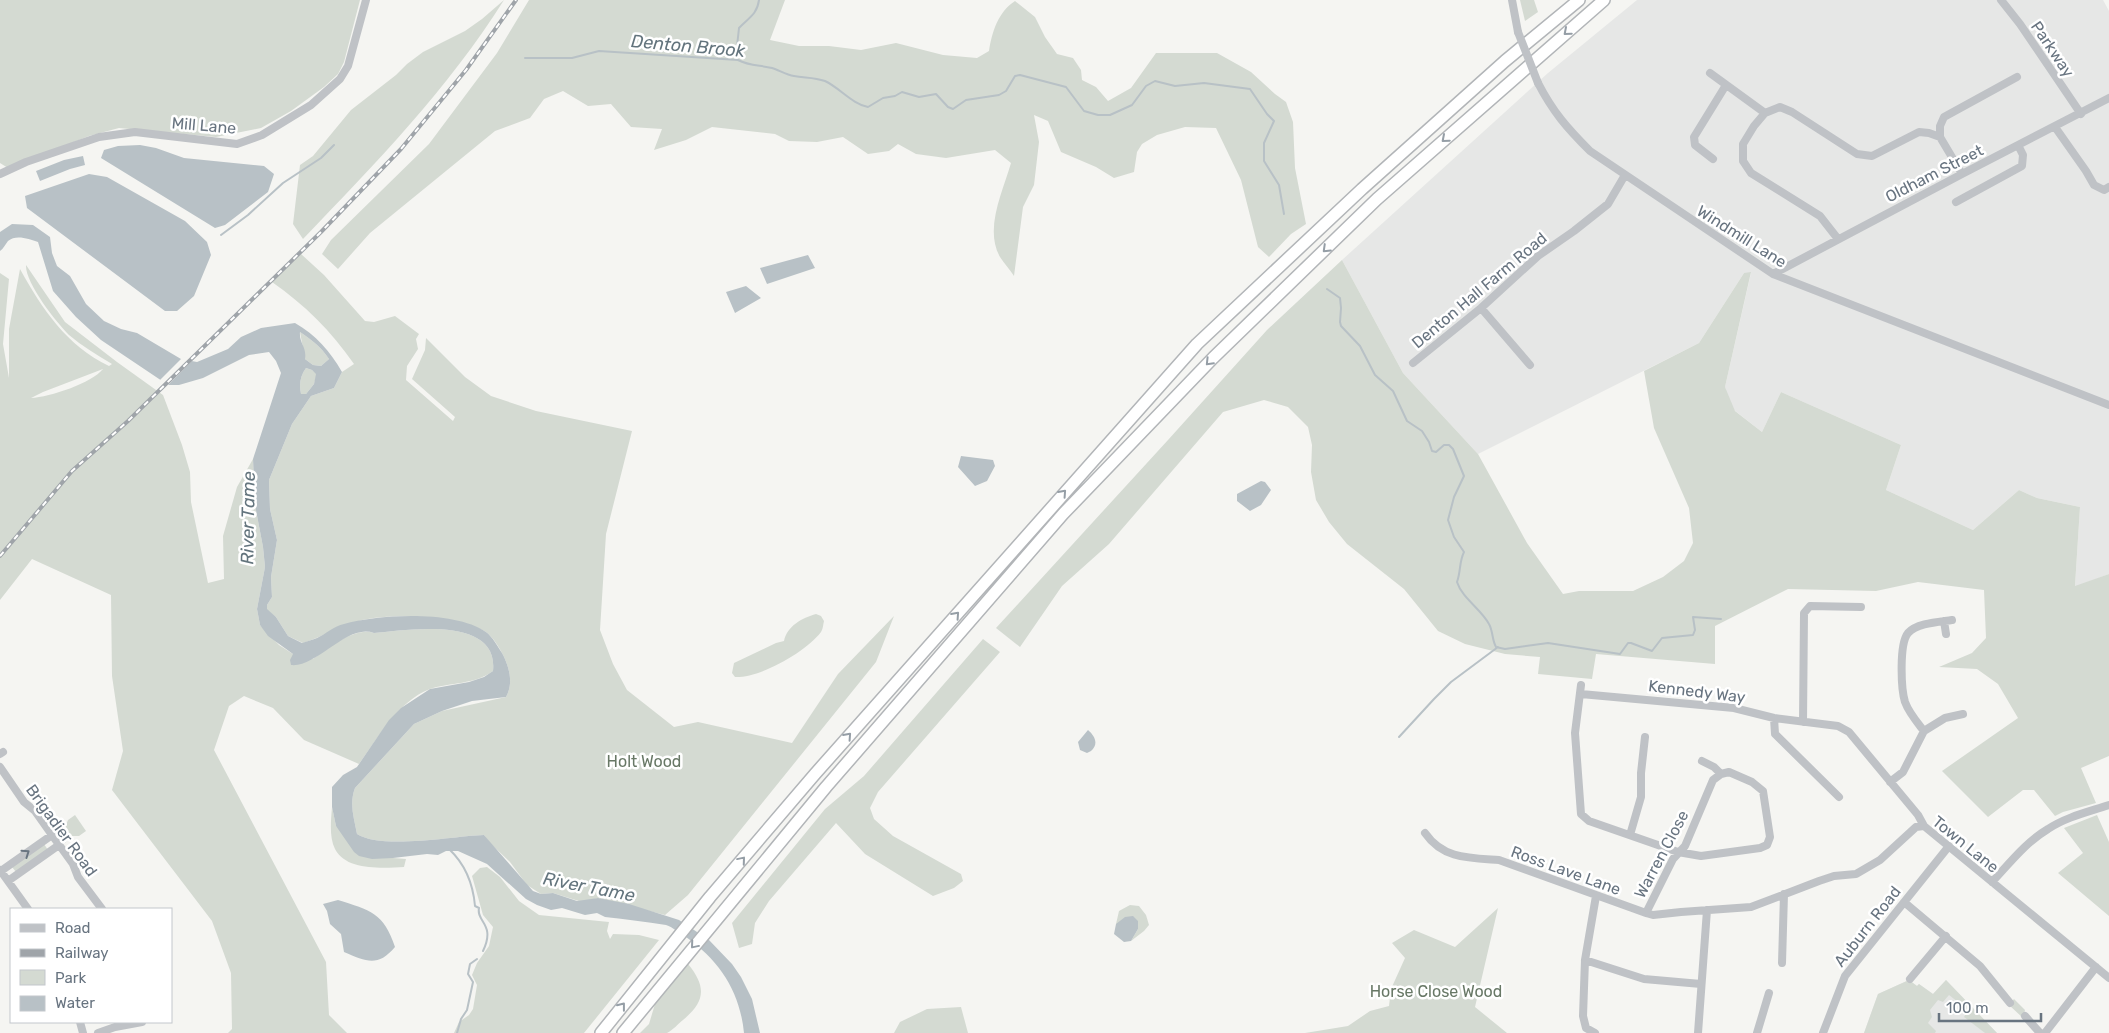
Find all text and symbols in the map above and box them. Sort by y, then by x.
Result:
street label: Parkway [2027,18,2078,81]
one-way arrow [1564,26,1573,35]
water label: Denton Brook [630,30,747,62]
street label: Mill Lane [171,113,237,138]
one-way arrow [1442,133,1451,142]
street label: Oldham Street [1882,141,1986,206]
street label: Windmill Lane [1693,201,1790,272]
street label: Denton Hall Farm Road [1408,228,1551,352]
one-way arrow [1322,243,1331,252]
one-way arrow [1206,357,1215,366]
water label: River Tame [236,471,260,565]
one-way arrow [1058,490,1067,499]
one-way arrow [950,611,959,620]
street label: Kennedy Way [1647,676,1747,707]
one-way arrow [842,733,851,742]
park label: Holt Wood [607,752,681,771]
street label: Brigadier Road [22,781,101,880]
street label: Warren Close [1630,807,1693,901]
street label: Town Lane [1929,812,2003,877]
street label: Ross Lave Lane [1508,842,1623,899]
one-way arrow [20,850,30,859]
one-way arrow [736,856,745,865]
water label: River Tame [541,867,637,907]
street label: Auburn Road [1830,882,1905,970]
legend [10,908,172,1023]
text: Road [55,919,91,937]
one-way arrow [691,940,700,949]
text: Railway [55,944,109,962]
text: Park [55,969,86,987]
park label: Horse Close Wood [1370,982,1502,1001]
scale bar [1939,990,2042,1022]
text: Water [55,994,95,1012]
text: 100 m [1946,999,1988,1017]
one-way arrow [617,1003,625,1012]

